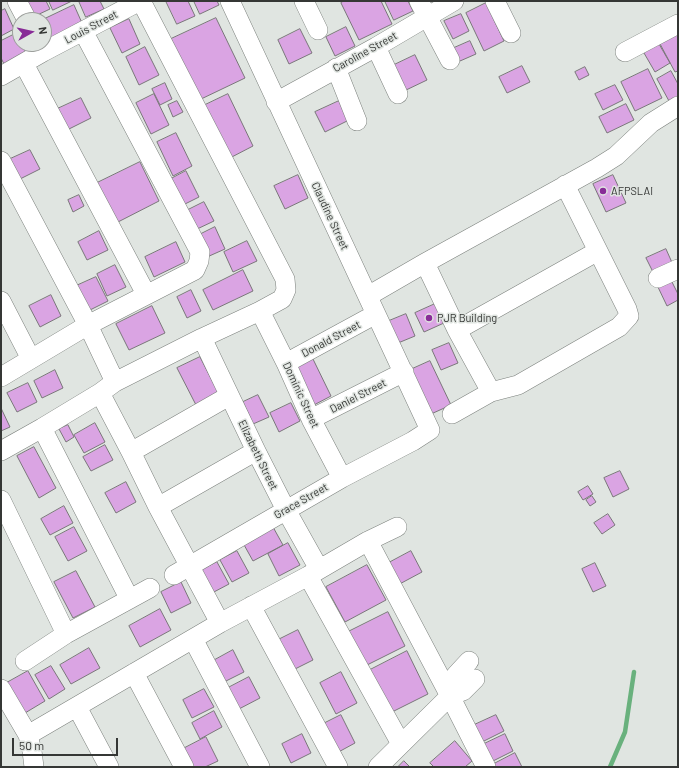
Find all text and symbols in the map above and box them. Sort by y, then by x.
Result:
street label: Louis Street [62,7,120,47]
north arrow [12,12,52,52]
text: N [36,26,50,35]
street label: Caroline Street [331,29,399,75]
street label: Claudine Street [308,180,352,252]
place label: AFPSLAI [611,184,653,198]
marker: AFPSLAI [598,186,608,196]
place label: PJR Building [437,311,497,325]
marker: PJR Building [424,313,434,323]
street label: Donald Street [299,318,363,360]
street label: Dominic Street [280,360,322,430]
street label: Daniel Street [328,376,388,416]
street label: Elizabeth Street [235,418,281,492]
street label: Grace Street [272,480,330,522]
scale bar [14,730,120,756]
text: 50 m [19,738,44,752]

